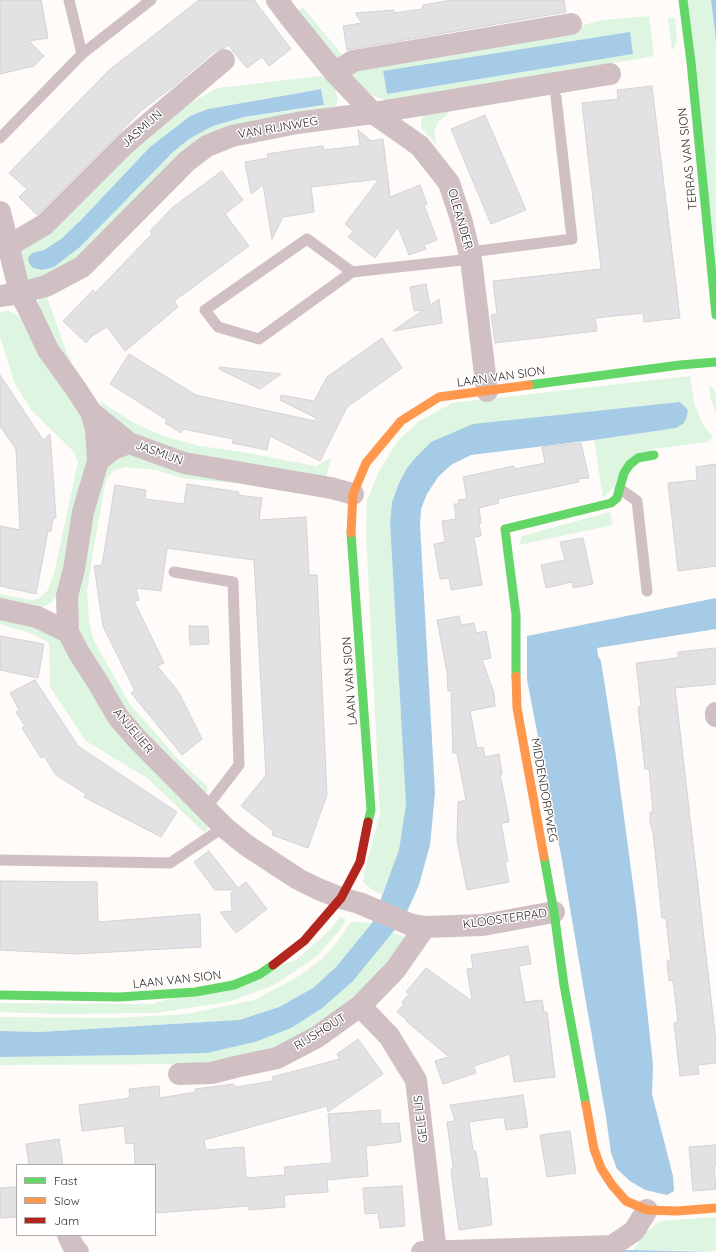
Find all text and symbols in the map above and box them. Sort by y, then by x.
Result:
street label: JASMIJN [119,107,165,151]
street label: TERRAS VAN SION [675,107,701,211]
street label: VAN RIJNWEG [237,114,319,142]
street label: OLEANDER [444,187,476,251]
street label: LAAN VAN SION [456,364,546,390]
street label: JASMIJN [133,438,185,468]
street label: LAAN VAN SION [340,636,360,726]
street label: ANJELIER [110,706,156,756]
street label: MIDDENDORPWEG [528,737,560,843]
street label: KLOOSTERPAD [462,906,548,932]
street label: LAAN VAN SION [132,968,222,992]
street label: RIJSHOUT [291,1010,349,1054]
street label: GELE LIS [411,1094,431,1144]
legend [16,1164,156,1236]
text: Fast [54,1173,78,1188]
text: Slow [54,1193,80,1208]
text: Jam [54,1213,79,1228]

